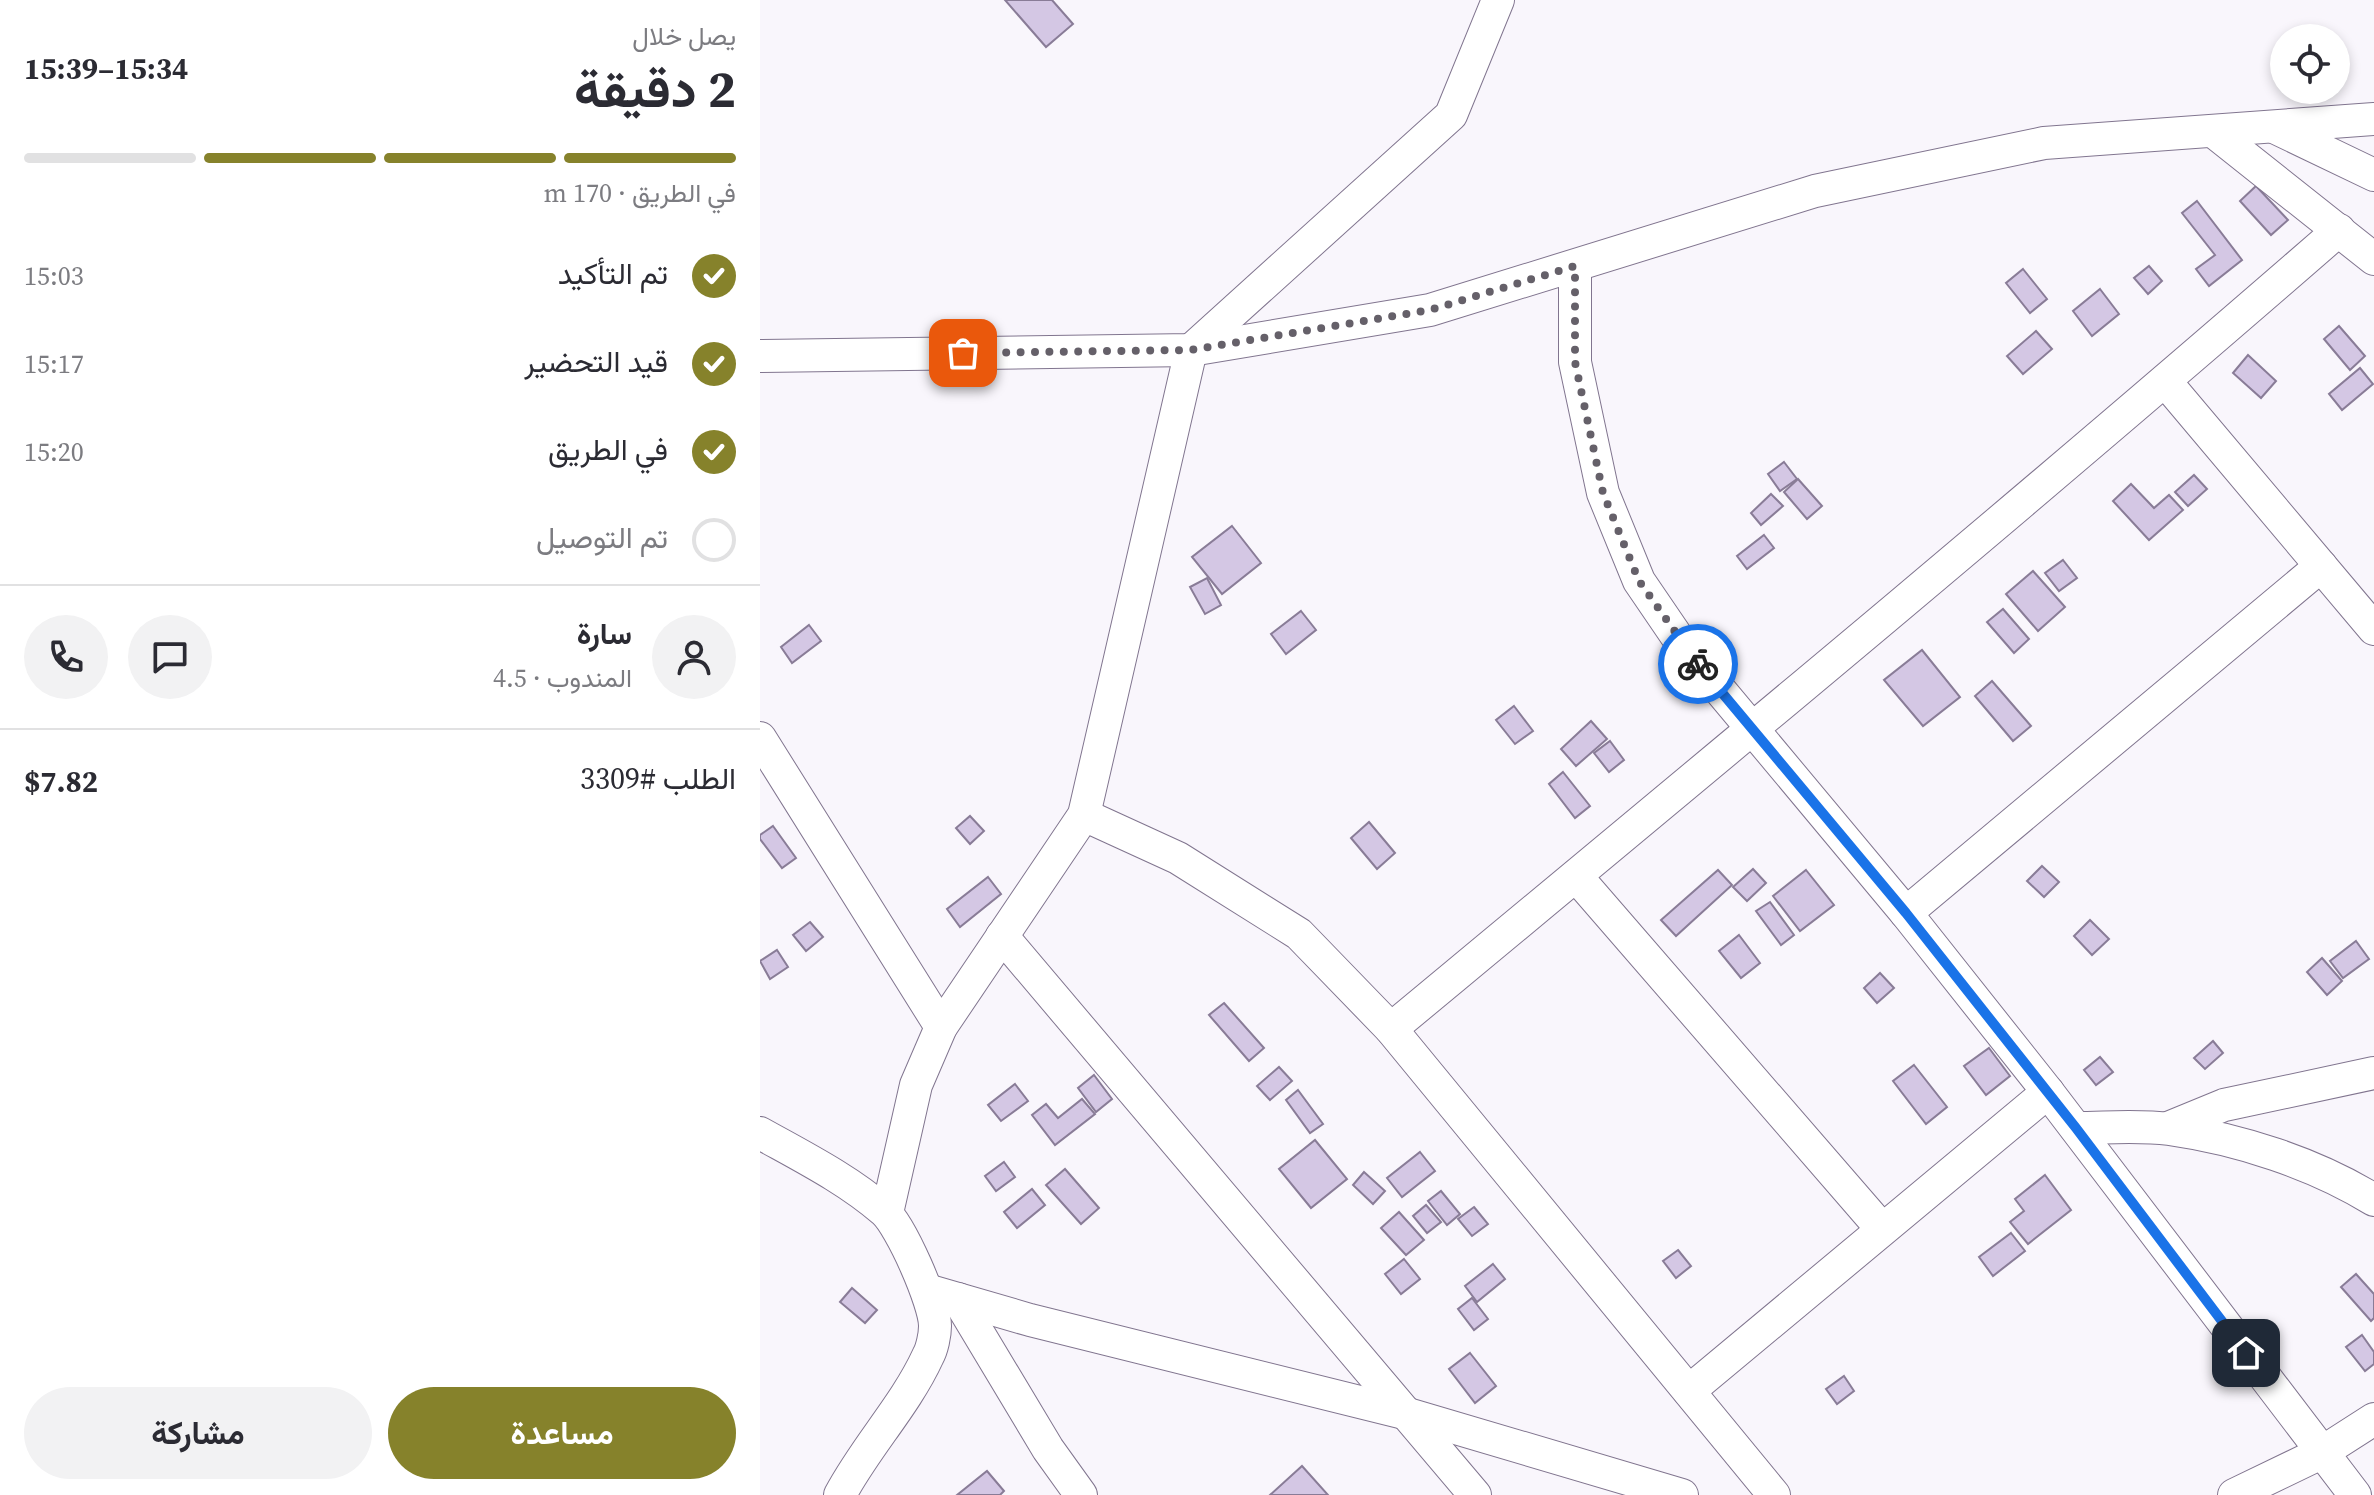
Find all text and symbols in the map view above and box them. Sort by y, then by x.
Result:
text: يصل خلال [632,18,736,54]
map controls [2270,24,2350,104]
button: locate [2270,24,2350,104]
text: 15:34–15:39 [24,48,188,89]
text: 2 دقيقة [574,53,736,124]
text: في الطريق · 170 m [544,175,736,211]
text: تم التأكيد [558,253,668,294]
icon: check [692,254,736,298]
text: 15:03 [24,258,84,294]
pin [929,319,997,387]
icon: bag [941,331,985,375]
text: قيد التحضير [524,341,668,382]
icon: check [692,342,736,386]
text: 15:17 [24,346,84,382]
text: في الطريق [548,429,668,470]
icon: check [692,430,736,474]
text: 15:20 [24,434,84,470]
text: تم التوصيل [536,517,668,558]
text: سارة [577,613,632,654]
button: phone [24,615,108,699]
button: chat [128,615,212,699]
button: person [652,615,736,699]
courier [1658,624,1738,704]
icon: bike [1676,642,1720,686]
text: المندوب · 4.5 [493,660,632,696]
text: الطلب #3309 [580,758,736,799]
text: $7.82 [24,761,98,802]
pin [2212,1319,2280,1387]
icon: home [2224,1331,2268,1375]
button: مشاركة [24,1387,372,1479]
button: مساعدة [388,1387,736,1479]

